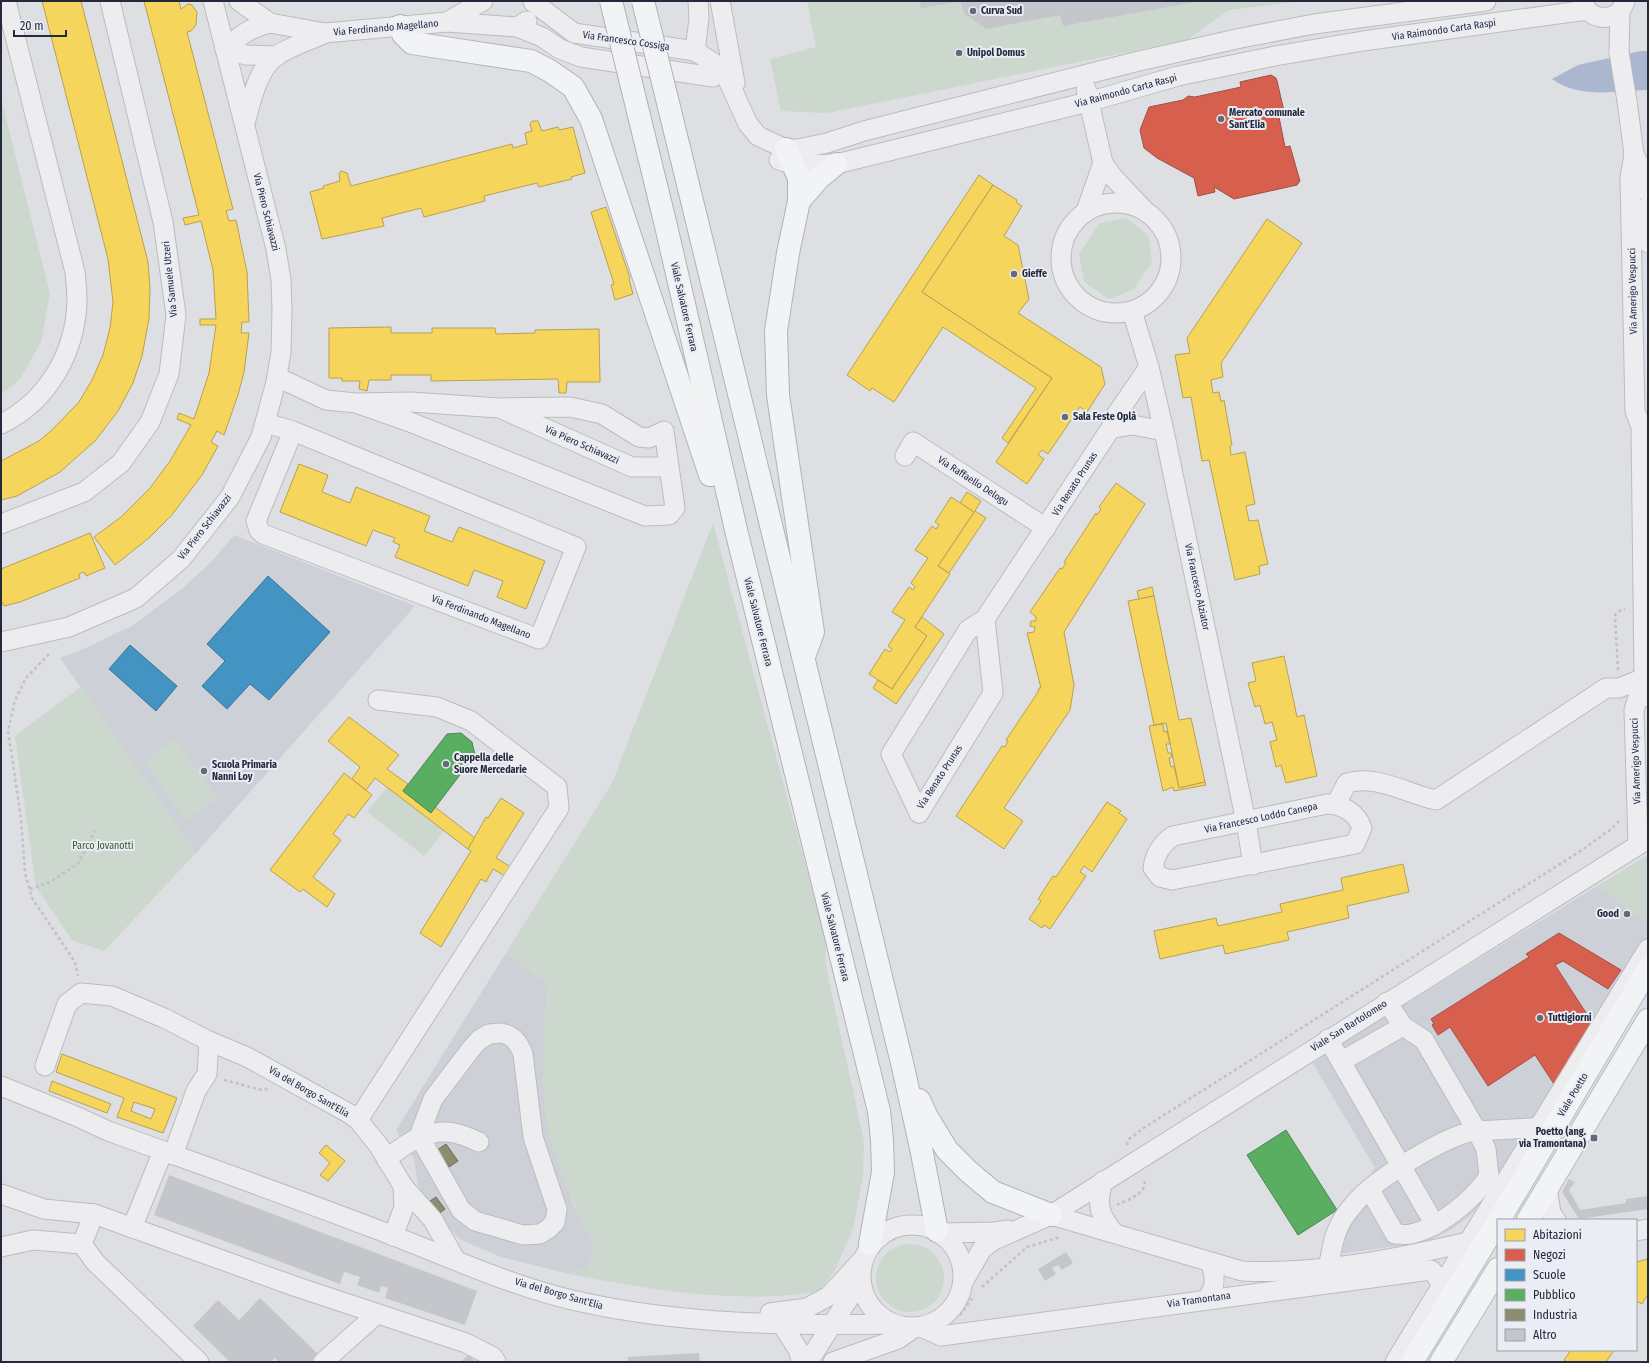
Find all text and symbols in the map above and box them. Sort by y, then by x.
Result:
place label: Curva Sud [981,5,1022,17]
marker: Curva Sud [968,6,978,16]
scale bar [14,12,66,38]
street label: Via Ferdinando Magellano [333,17,439,39]
street label: Via Raimondo Carta Raspi [1391,17,1497,43]
text: 20 m [20,19,44,33]
street label: Via Francesco Cossiga [582,29,670,53]
place label: Unipol Domus [967,47,1025,59]
marker: Unipol Domus [954,48,964,58]
street label: Via Raimondo Carta Raspi [1074,72,1178,110]
place label: Mercato comunale Sant'Elia [1229,107,1305,131]
marker: Mercato comunale Sant'Elia [1216,114,1226,124]
street label: Via Piero Schiavazzi [251,172,281,252]
street label: Via Samuele Utzeri [160,240,180,318]
street label: Via Amerigo Vespucci [1626,248,1640,334]
street label: Viale Salvatore Ferrara [668,261,700,353]
place label: Gieffe [1022,268,1047,280]
marker: Gieffe [1009,269,1019,279]
place label: Sala Feste Oplà [1073,410,1136,423]
marker: Sala Feste Oplà [1060,412,1070,422]
street label: Via Piero Schiavazzi [543,423,621,467]
street label: Via Renato Prunas [1050,450,1100,518]
street label: Via Raffaello Delogu [935,454,1011,508]
street label: Via Piero Schiavazzi [176,492,234,562]
street label: Via Francesco Alziator [1182,542,1212,632]
street label: Viale Salvatore Ferrara [741,576,775,668]
street label: Via Ferdinando Magellano [430,593,532,641]
street label: Via Amerigo Vespucci [1628,718,1644,804]
street label: Via Renato Prunas [915,743,965,811]
place label: Cappella delle Suore Mercedarie [454,752,527,776]
place label: Scuola Primaria Nanni Loy [212,759,277,783]
marker: Cappella delle Suore Mercedarie [441,759,451,769]
marker: Scuola Primaria Nanni Loy [199,766,209,776]
street label: Via Francesco Loddo Canepa [1203,800,1319,836]
park label: Parco Jovanotti [72,840,134,852]
street label: Viale Salvatore Ferrara [818,891,852,983]
place label: Good [1597,908,1619,920]
marker: Good [1622,909,1632,919]
street label: Viale San Bartolomeo [1309,998,1389,1054]
place label: Tuttigiorni [1548,1012,1592,1024]
marker: Tuttigiorni [1535,1013,1545,1023]
street label: Via del Borgo Sant'Elia [266,1064,352,1120]
street label: Viale Poetto [1555,1071,1591,1119]
place label: Poetto (ang. via Tramontana) [1518,1125,1587,1150]
marker: Poetto (ang. via Tramontana) [1589,1133,1599,1143]
legend [1497,1219,1637,1351]
text: Abitazioni [1533,1228,1582,1242]
text: Negozi [1533,1248,1566,1262]
text: Scuole [1533,1268,1566,1282]
street label: Via del Borgo Sant'Elia [513,1276,605,1312]
text: Pubblico [1533,1288,1575,1302]
street label: Via Tramontana [1167,1290,1232,1310]
text: Industria [1533,1308,1577,1322]
text: Altro [1533,1328,1557,1342]

